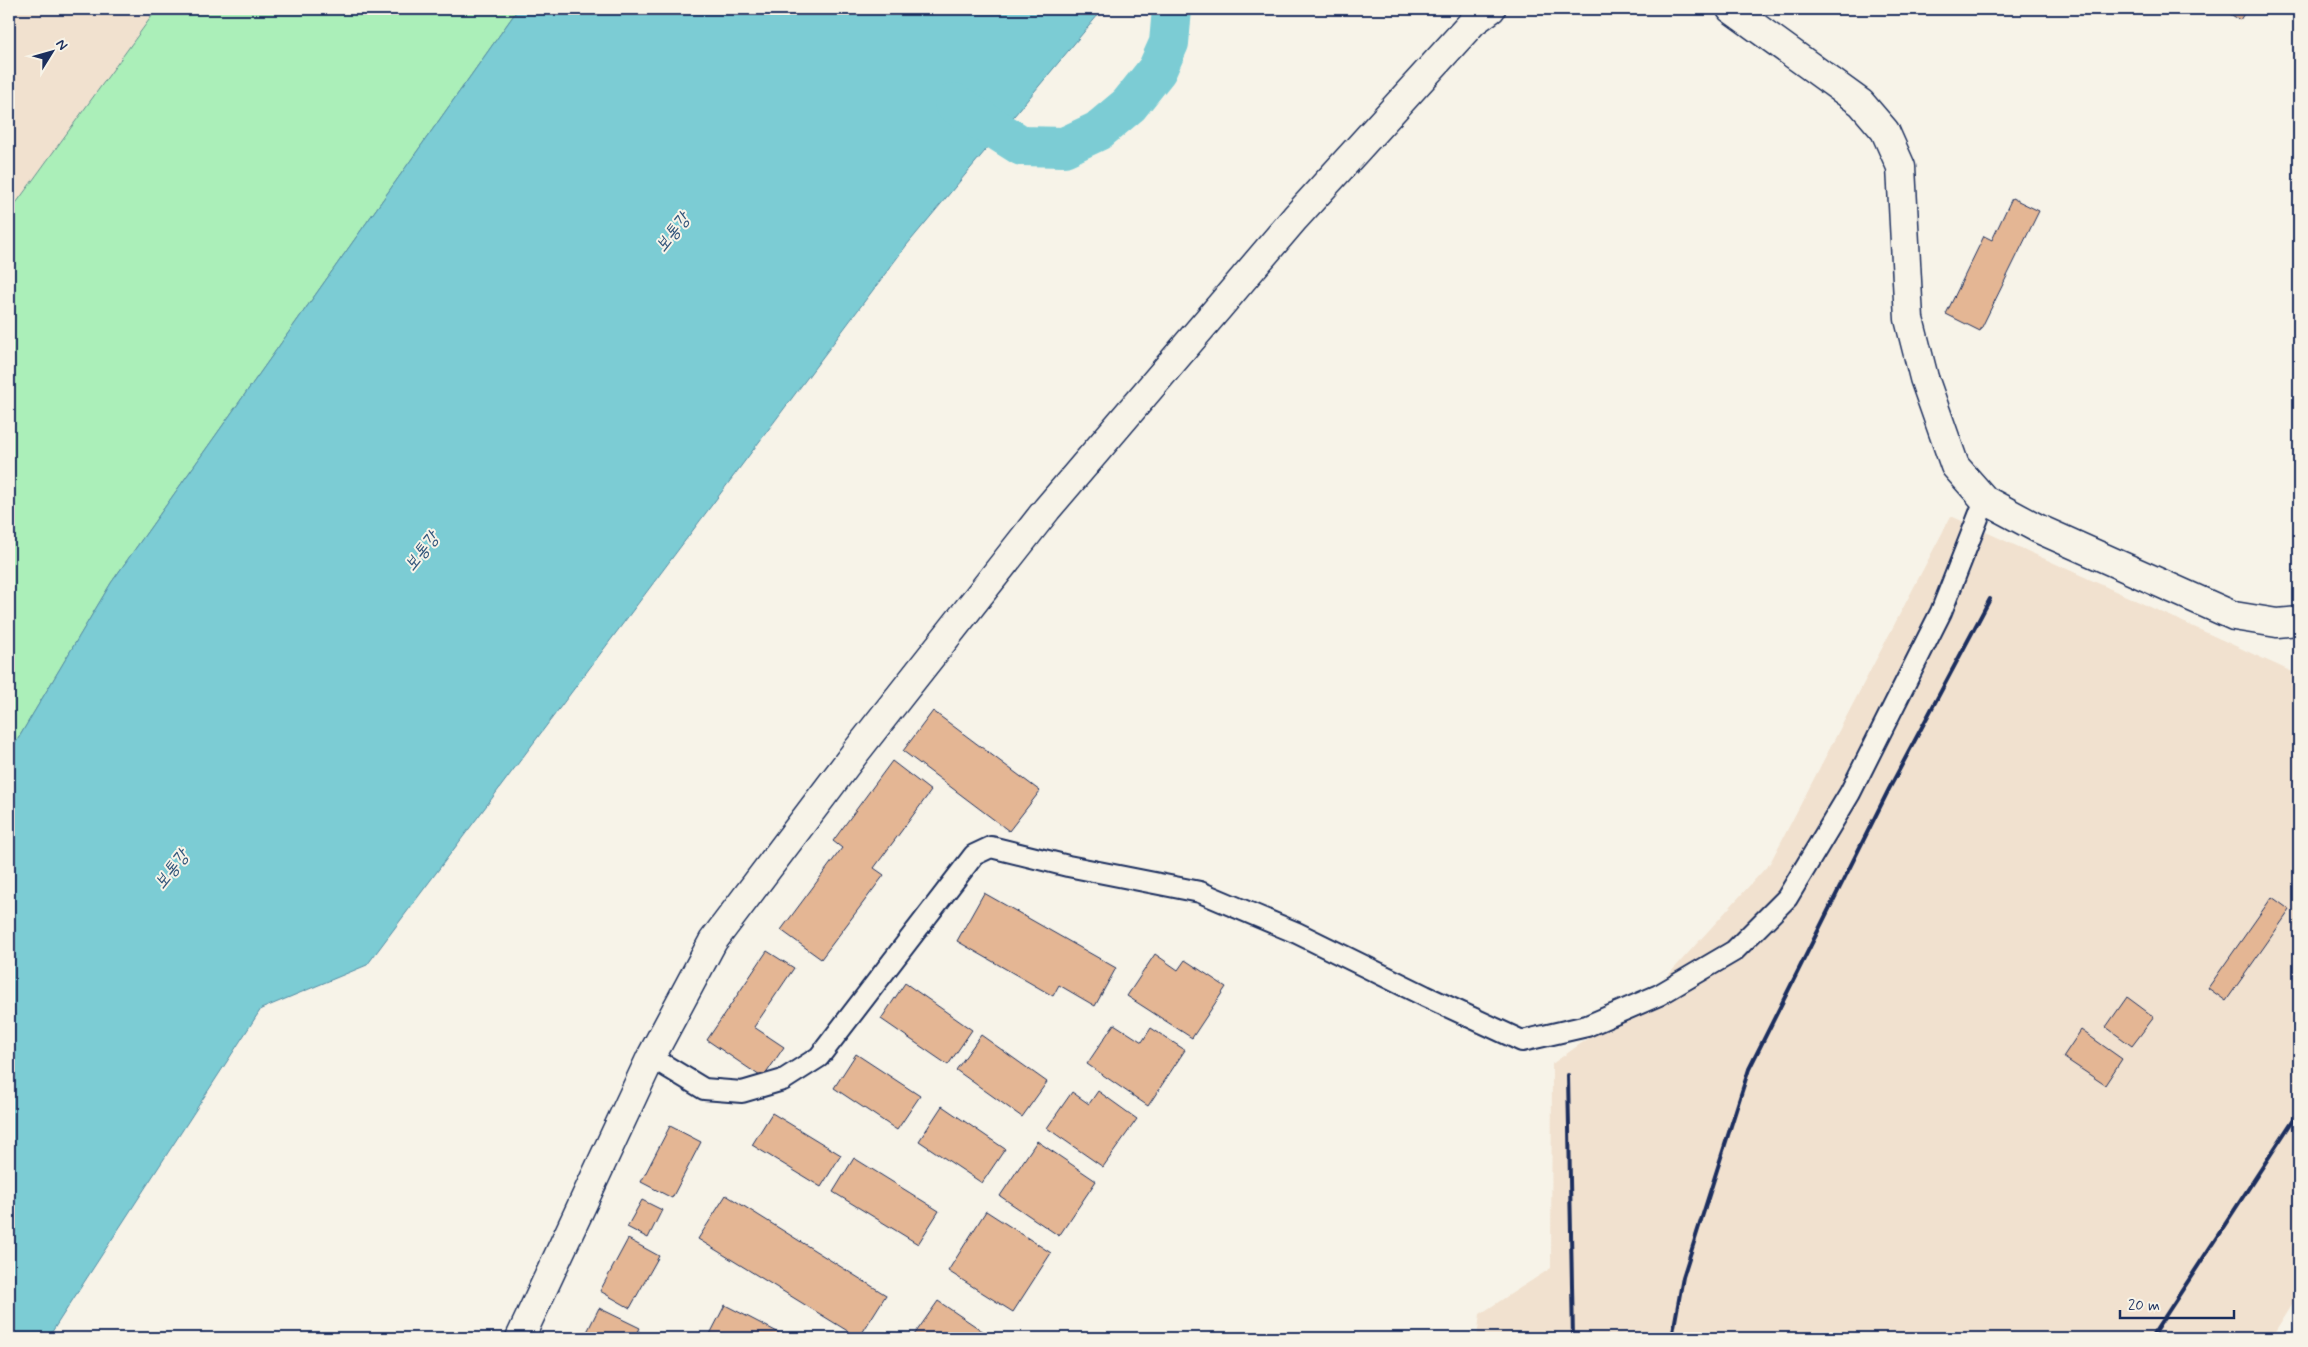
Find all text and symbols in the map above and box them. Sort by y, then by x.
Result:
north arrow [28,28,78,78]
text: N [52,36,72,54]
water label: 보통강 [650,206,697,257]
water label: 보통강 [399,525,446,576]
water label: 보통강 [149,843,196,894]
scale bar [2120,1287,2234,1319]
text: 20 m [2128,1296,2160,1316]

